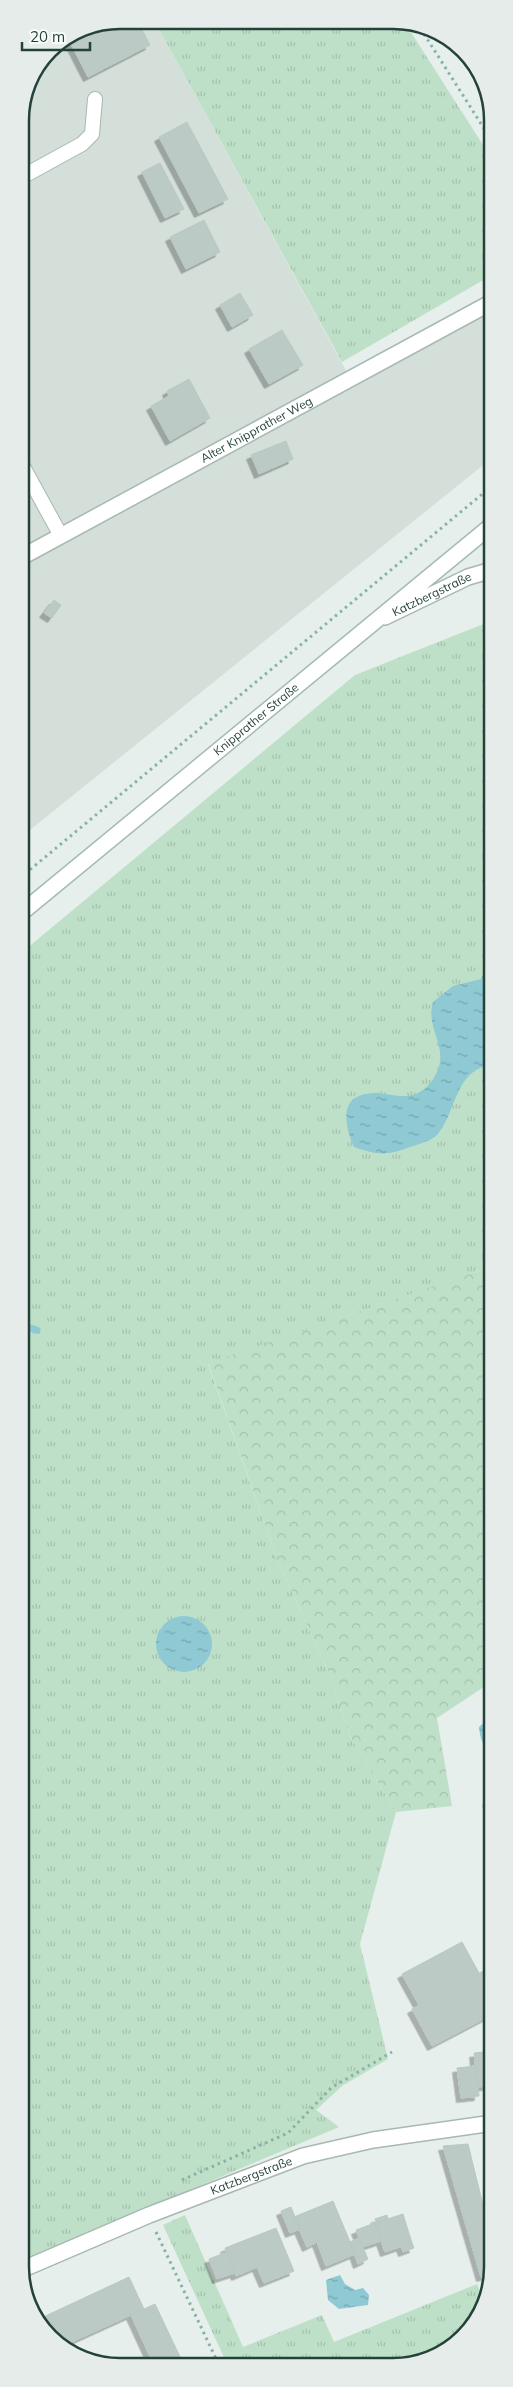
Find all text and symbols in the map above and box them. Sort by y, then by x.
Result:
scale bar [22,20,90,52]
text: 20 m [30,27,65,46]
street label: Alter Knipprather Weg [198,393,315,466]
street label: Katzbergstraße [390,568,474,619]
street label: Knipprather Straße [210,679,301,759]
street label: Katzbergstraße [208,2153,294,2198]

